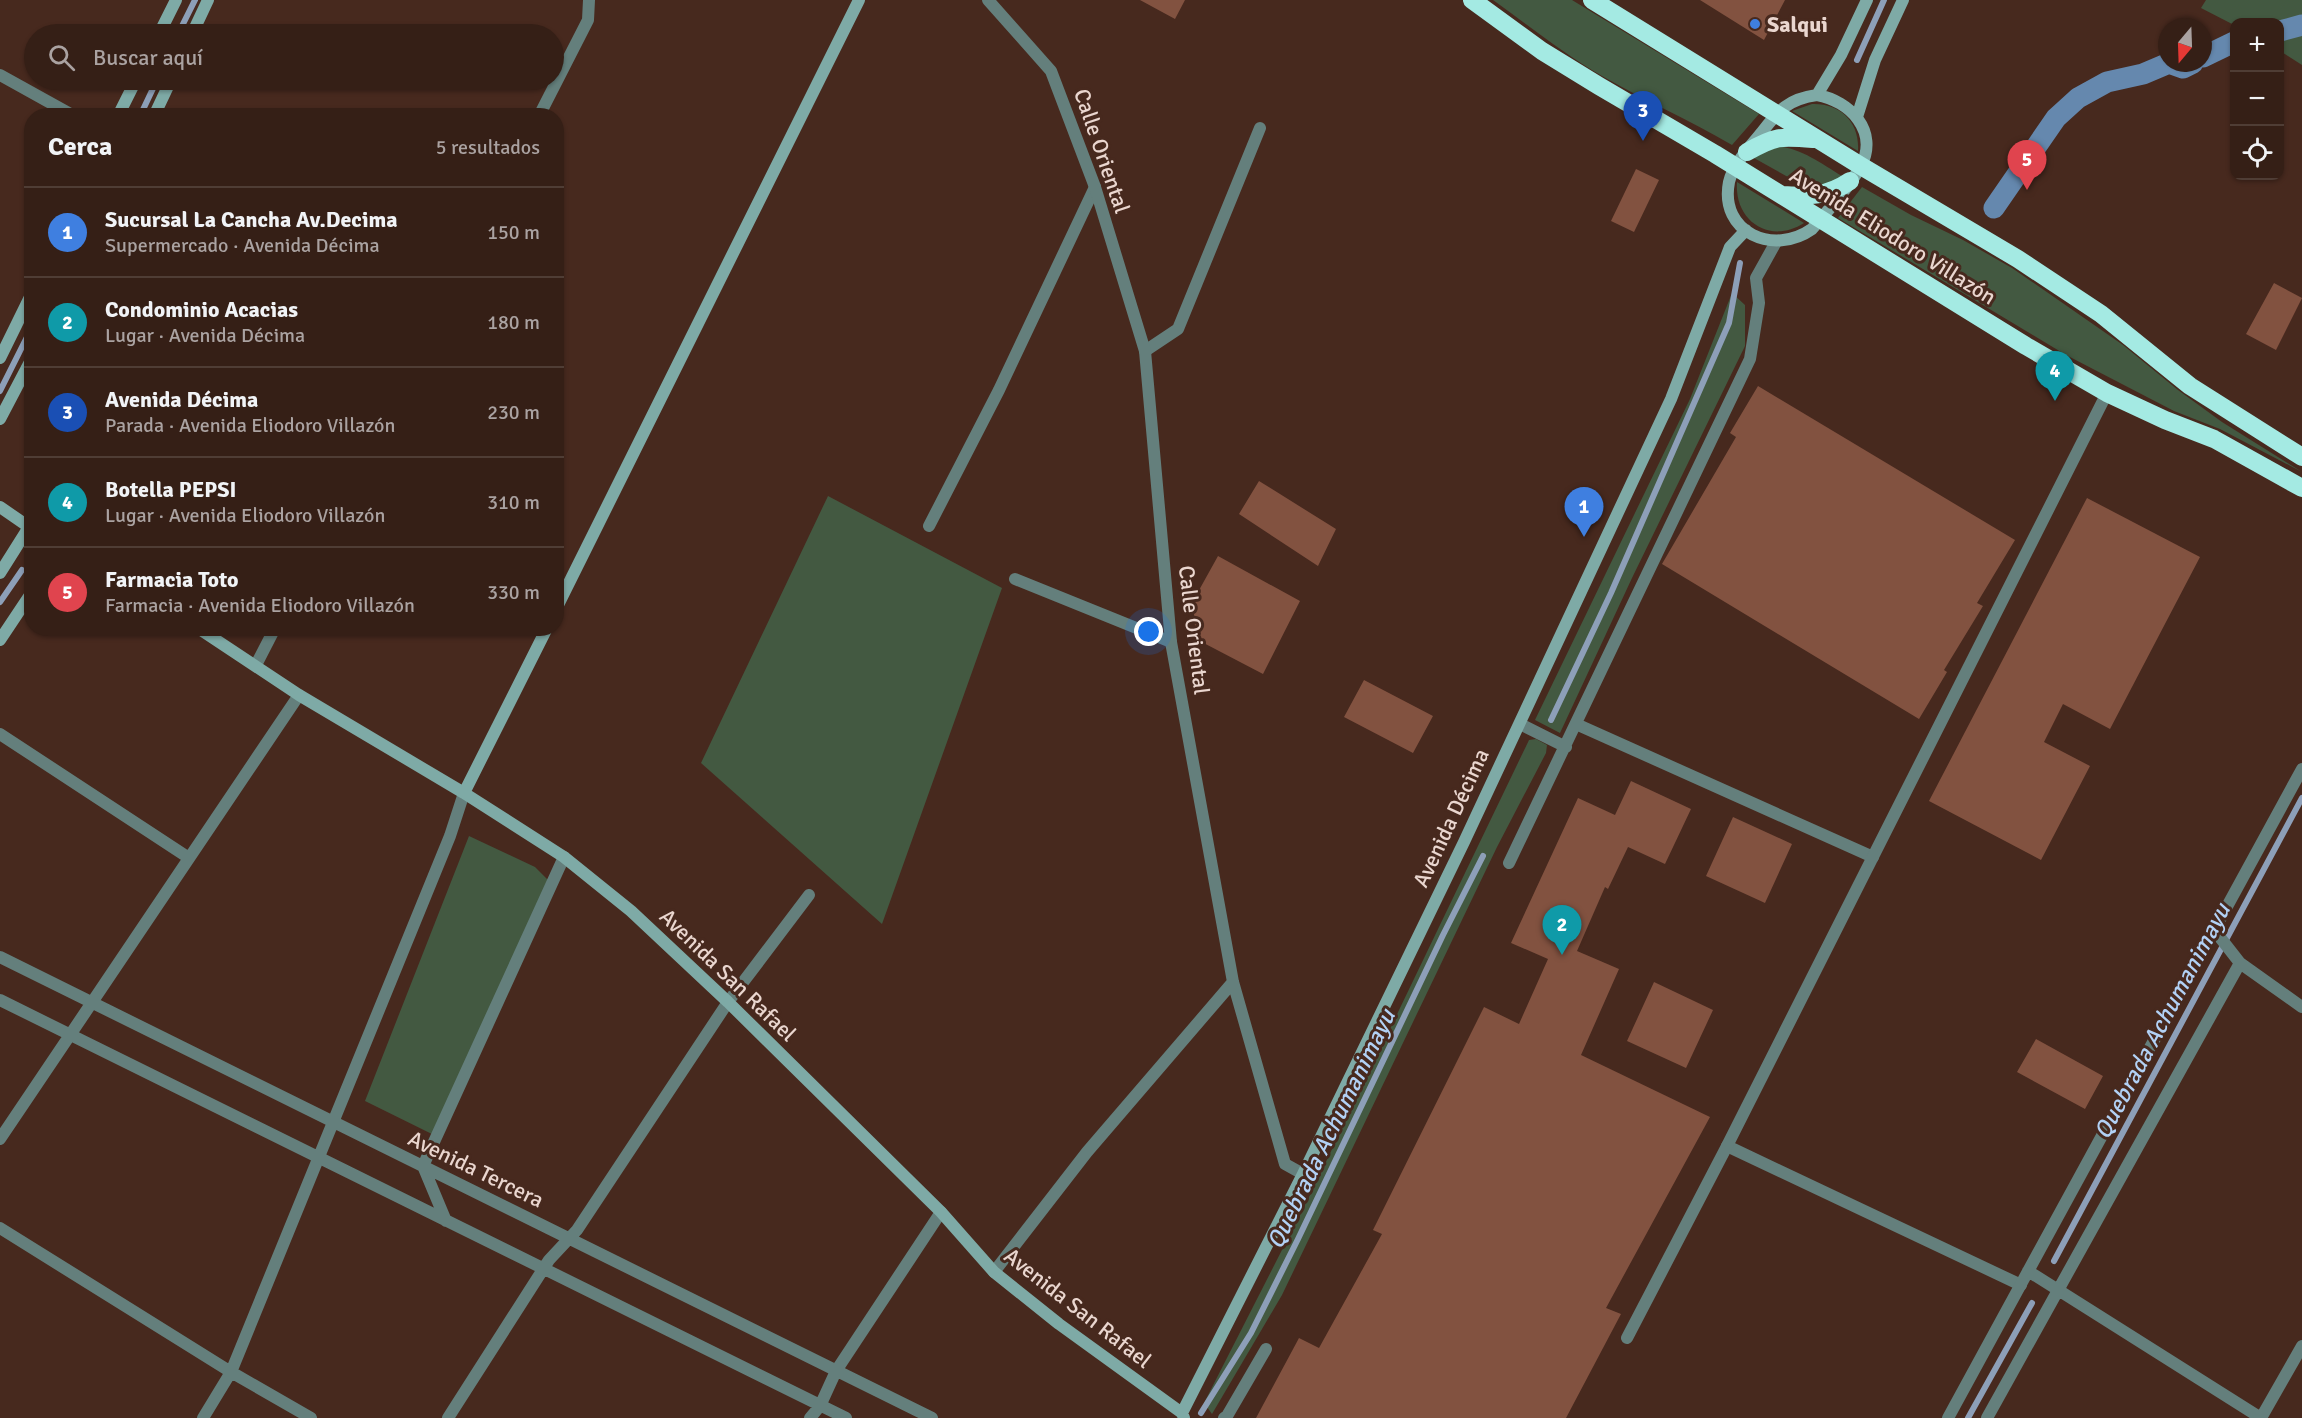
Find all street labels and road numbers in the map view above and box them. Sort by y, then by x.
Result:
street label: Calle Oriental [1068,85,1136,217]
street label: Avenida Eliodoro Villazón [1785,161,2001,311]
street label: Calle Oriental [1173,564,1215,696]
street label: Avenida Décima [1407,744,1495,892]
street label: Avenida San Rafael [654,903,802,1047]
street label: Avenida Tercera [404,1125,548,1213]
street label: Avenida San Rafael [999,1242,1157,1374]

